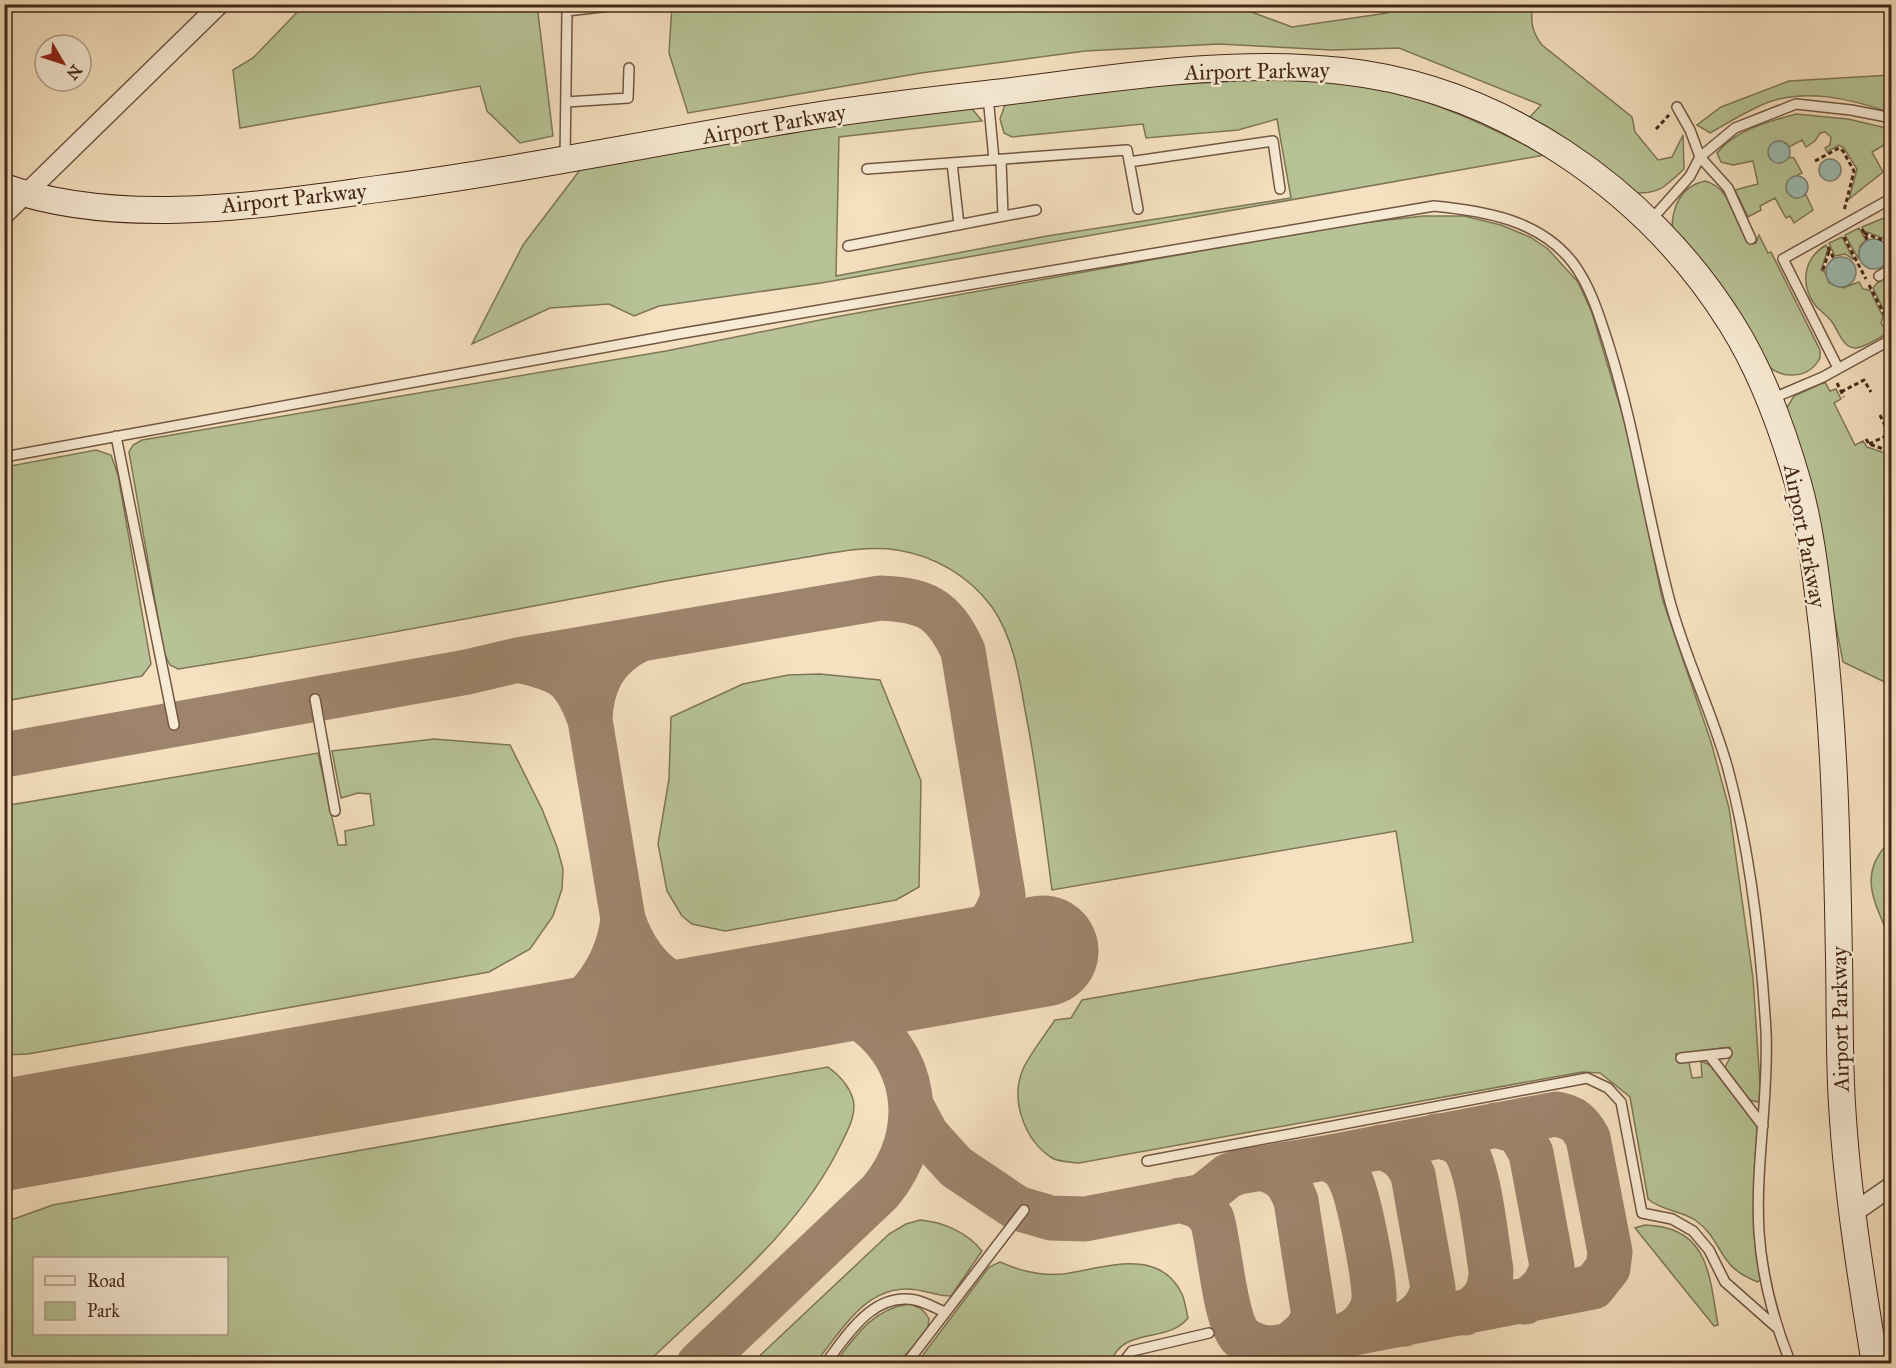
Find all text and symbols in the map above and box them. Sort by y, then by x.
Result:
north arrow [33,33,93,93]
street label: Airport Parkway [1183,56,1331,86]
text: N [62,61,86,84]
street label: Airport Parkway [699,98,849,150]
street label: Airport Parkway [219,177,368,219]
street label: Airport Parkway [1778,461,1832,611]
street label: Airport Parkway [1825,945,1855,1093]
legend [33,1257,228,1335]
text: Road [87,1270,125,1292]
text: Park [87,1300,120,1322]

